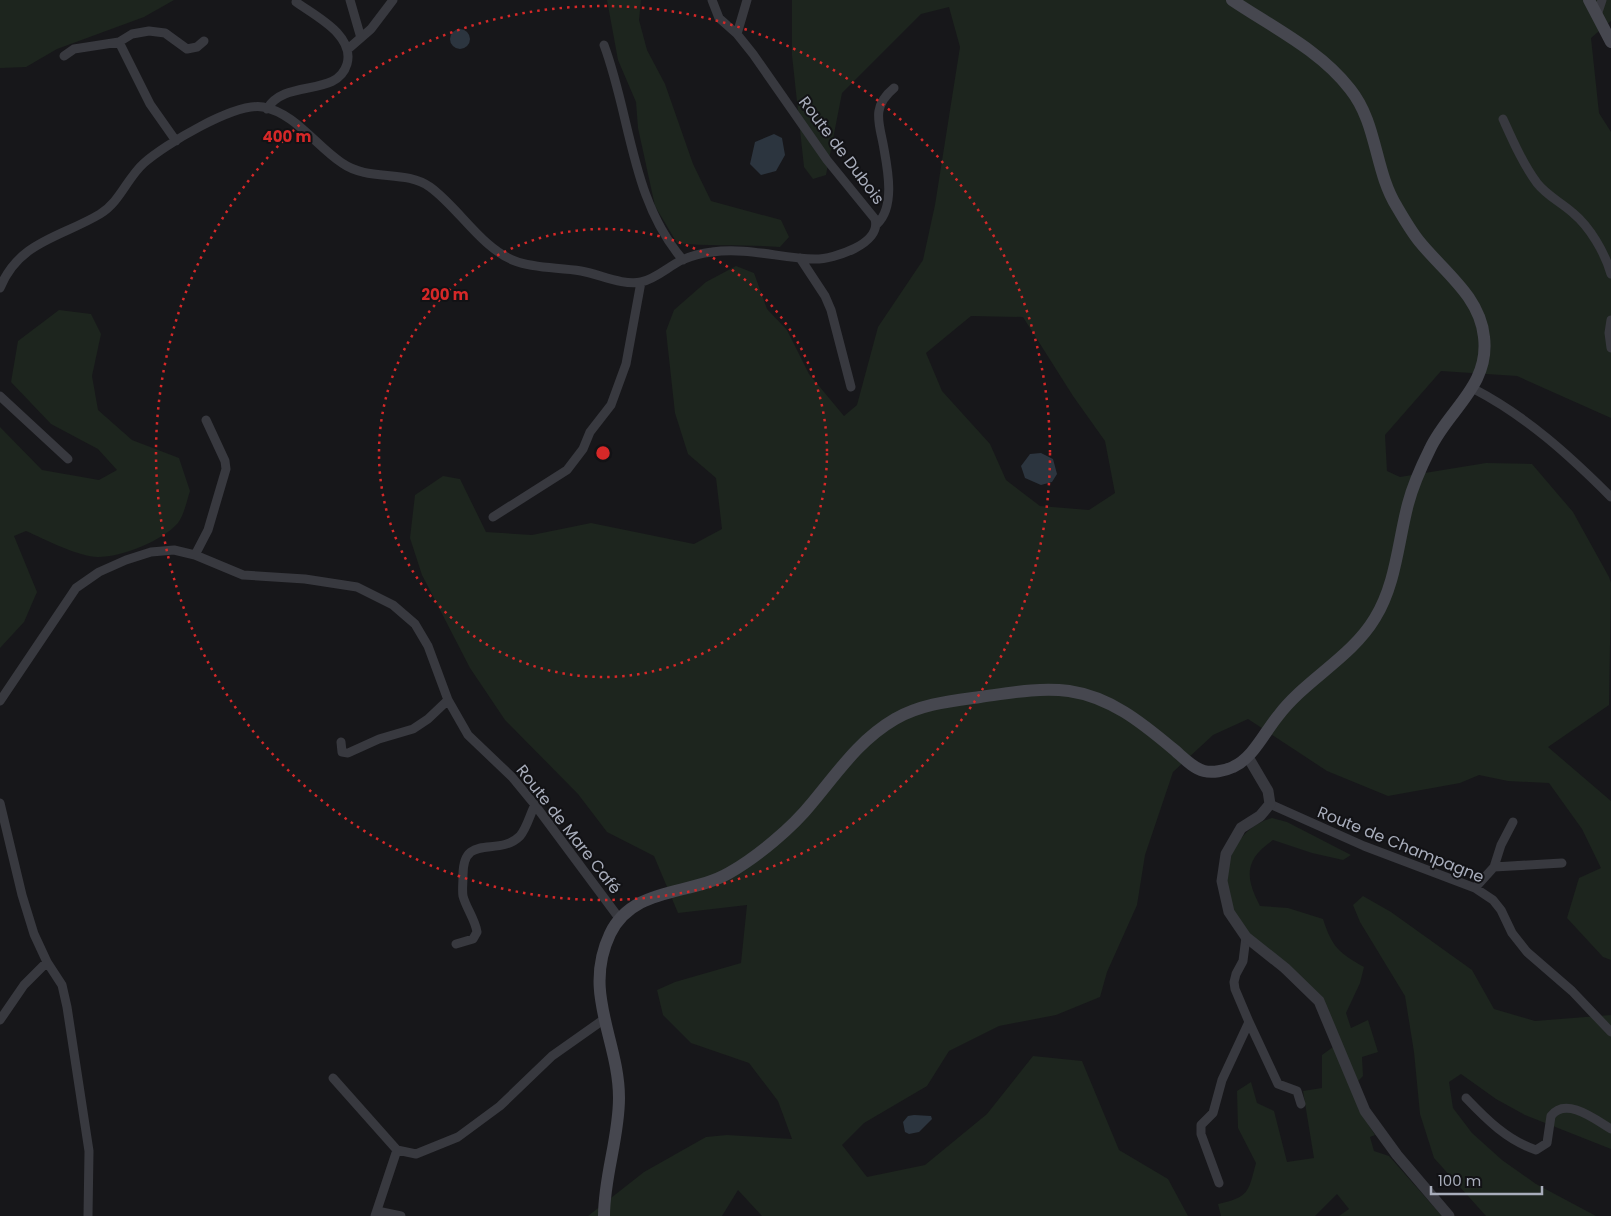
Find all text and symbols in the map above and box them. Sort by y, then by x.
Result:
street label: Route de Dubois [793,91,890,209]
text: 400 m [263,126,312,147]
text: 200 m [421,284,469,305]
centre of rings [594,444,612,462]
street label: Route de Mare Café [511,760,626,899]
street label: Route de Champagne [1314,801,1488,888]
scale bar [1431,1164,1542,1196]
text: 100 m [1438,1170,1481,1191]

